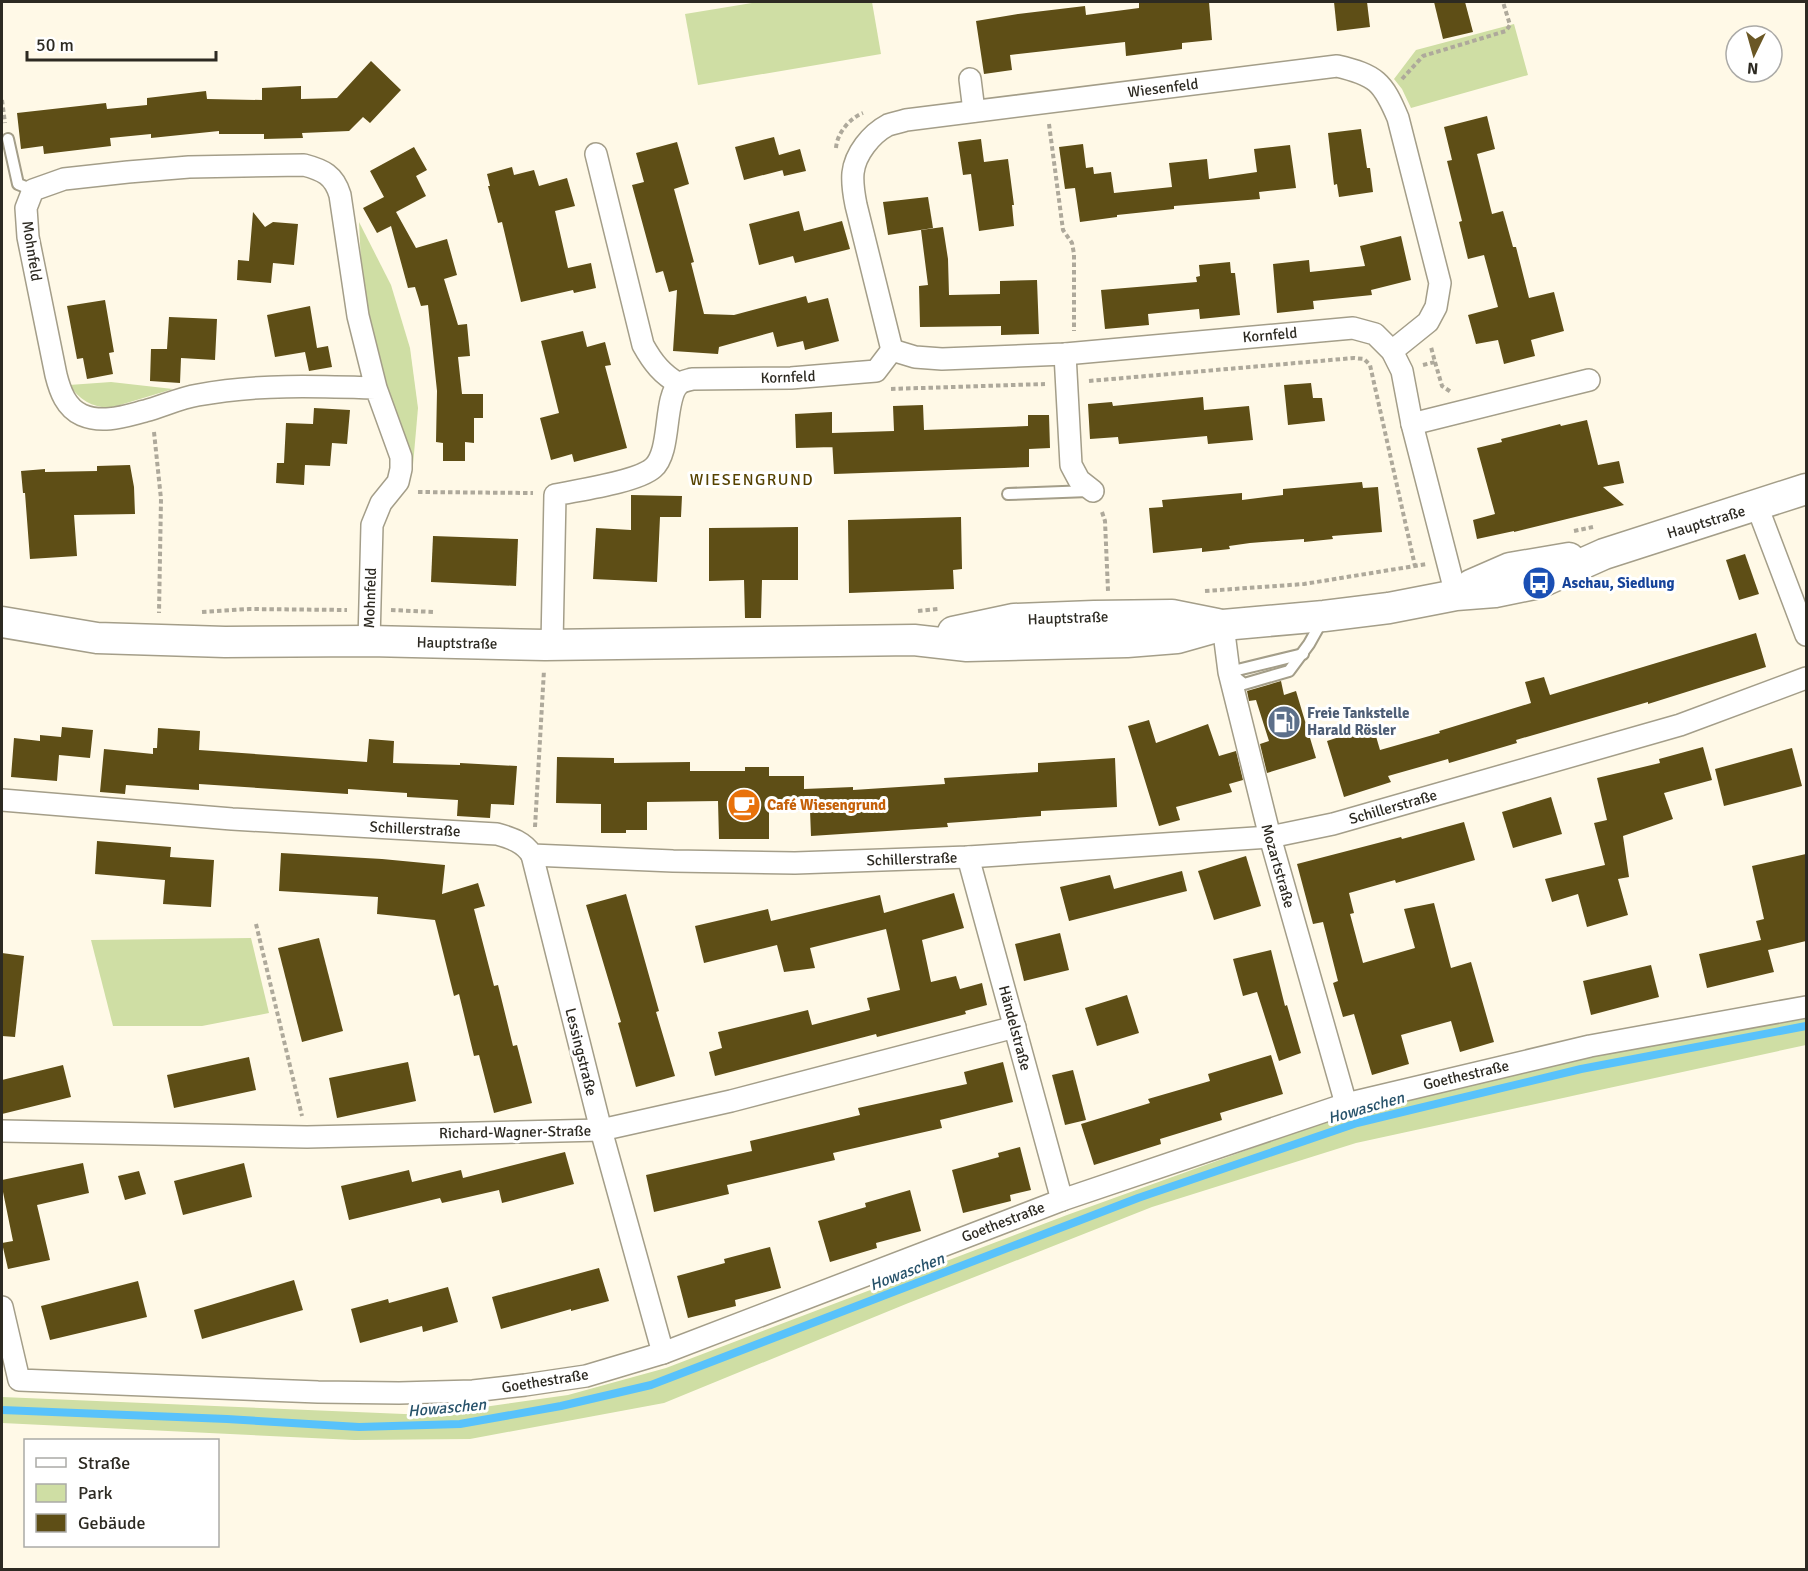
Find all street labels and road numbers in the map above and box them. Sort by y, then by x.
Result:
street label: Wiesenfeld [1127,75,1199,101]
street label: Mohnfeld [18,220,46,283]
street label: Kornfeld [1242,324,1298,346]
street label: Kornfeld [760,367,816,387]
street label: Hauptstraße [1665,502,1747,542]
street label: Mohnfeld [360,567,380,629]
street label: Hauptstraße [1027,608,1109,628]
street label: Hauptstraße [416,633,498,653]
street label: Schillerstraße [1347,786,1439,828]
street label: Schillerstraße [369,818,461,840]
street label: Mozartstraße [1257,822,1299,910]
street label: Schillerstraße [866,848,958,870]
street label: Händelstraße [995,983,1035,1073]
street label: Lessingstraße [561,1006,601,1098]
street label: Goethestraße [1421,1056,1511,1094]
street label: Richard-Wagner-Straße [439,1122,591,1142]
street label: Goethestraße [959,1198,1047,1246]
street label: Goethestraße [500,1365,590,1397]

